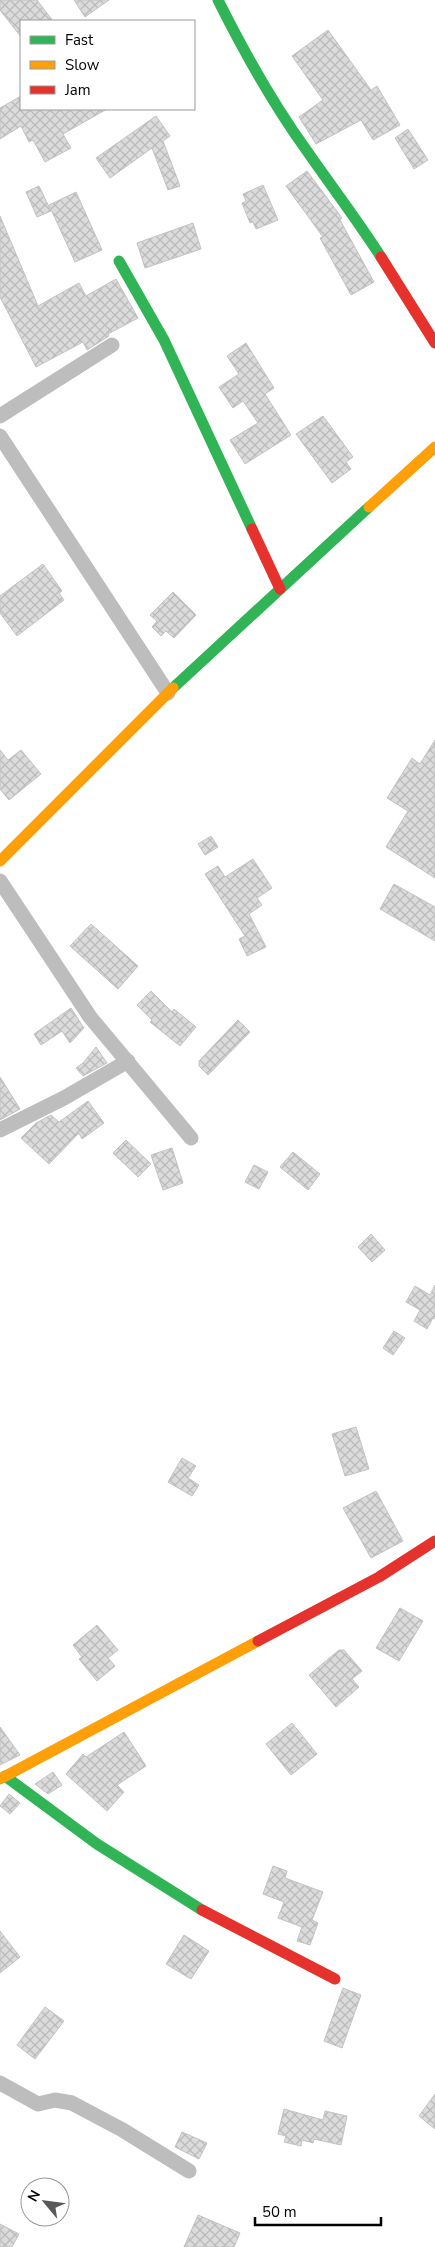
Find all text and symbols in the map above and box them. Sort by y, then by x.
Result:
legend [20,20,195,110]
text: Fast [65,30,94,50]
text: Slow [65,55,100,75]
text: Jam [64,80,91,100]
north arrow [20,2177,70,2227]
text: N [23,2187,45,2205]
scale bar [255,2194,381,2226]
text: 50 m [262,2202,297,2222]

